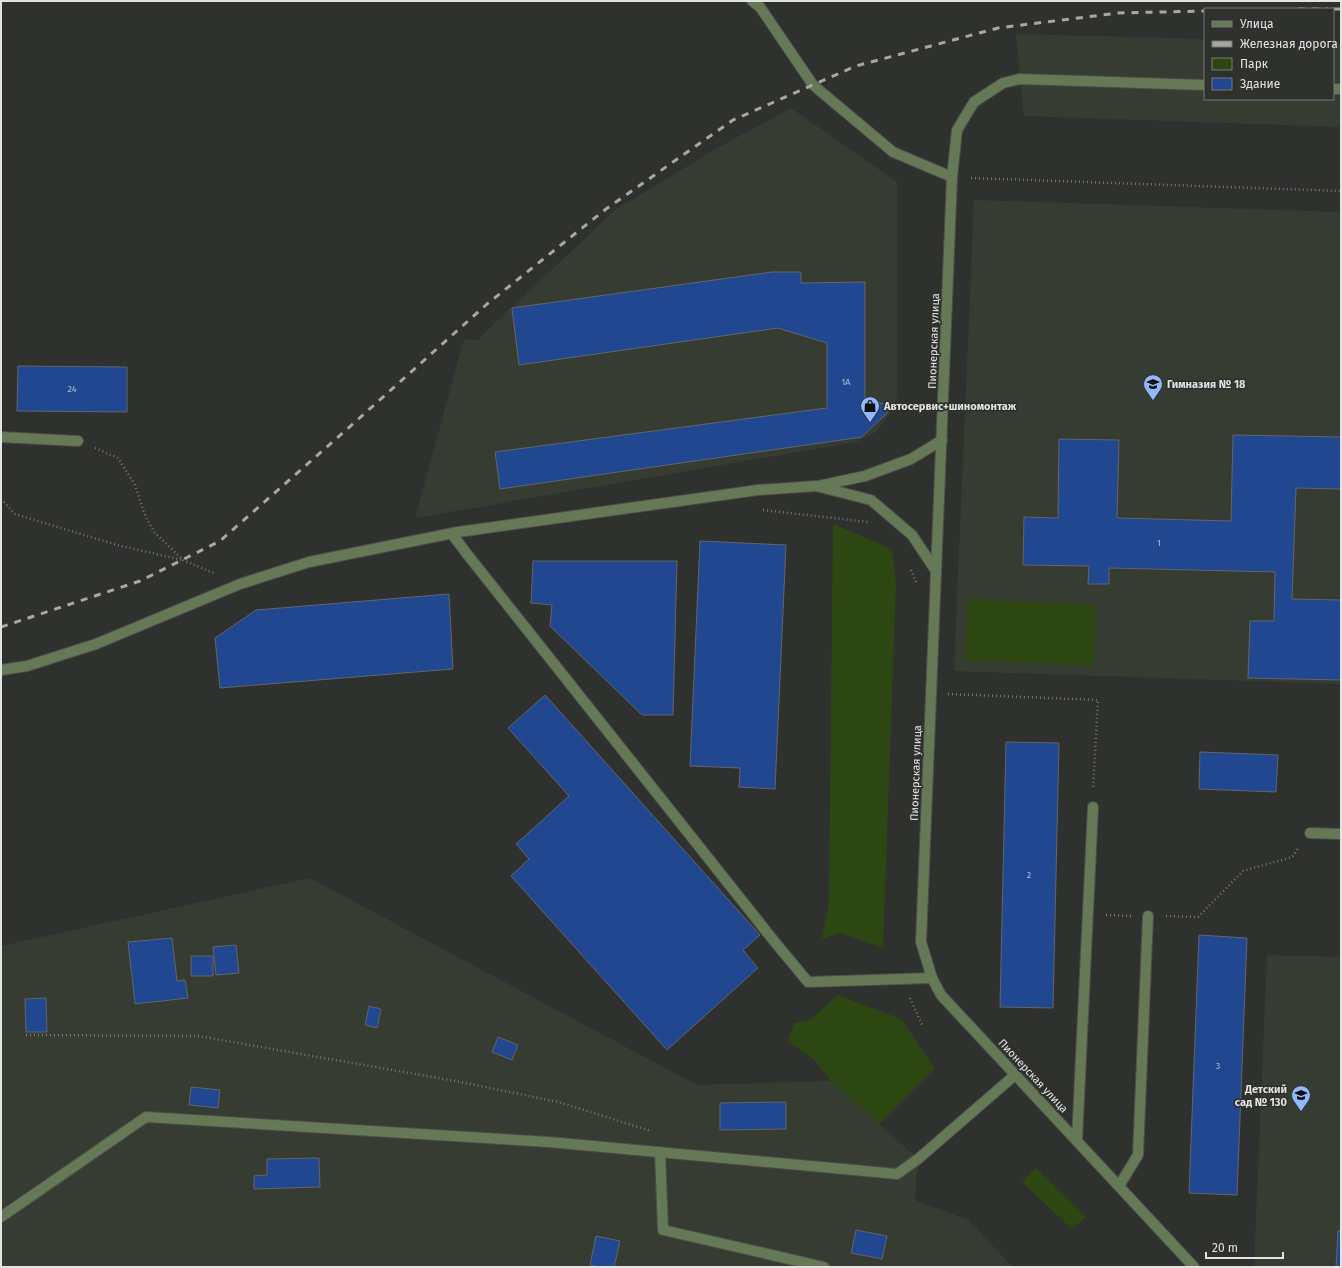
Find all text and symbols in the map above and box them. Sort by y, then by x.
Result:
legend [1204,8,1334,100]
text: Улица [1240,17,1274,31]
text: Железная дорога [1240,37,1338,51]
text: Парк [1240,57,1269,71]
text: Здание [1240,77,1280,91]
street label: Пионерская улица [926,293,942,389]
school or university icon: Гимназия № 18 [1142,373,1164,401]
house number: 1А [841,377,851,387]
place label: Гимназия № 18 [1167,378,1246,391]
house number: 24 [67,384,77,394]
shop icon: Автосервис+шиномонтаж [859,395,881,423]
place label: Автосервис+шиномонтаж [883,400,1017,413]
house number: 1 [1157,538,1161,548]
street label: Пионерская улица [908,725,924,821]
house number: 2 [1027,870,1031,880]
street label: Пионерская улица [996,1036,1070,1116]
house number: 3 [1216,1061,1220,1071]
place label: Детский сад № 130 [1235,1083,1288,1109]
school or university icon: Детский сад № 130 [1290,1084,1312,1112]
scale bar [1206,1234,1283,1260]
text: 20 m [1212,1241,1238,1255]

